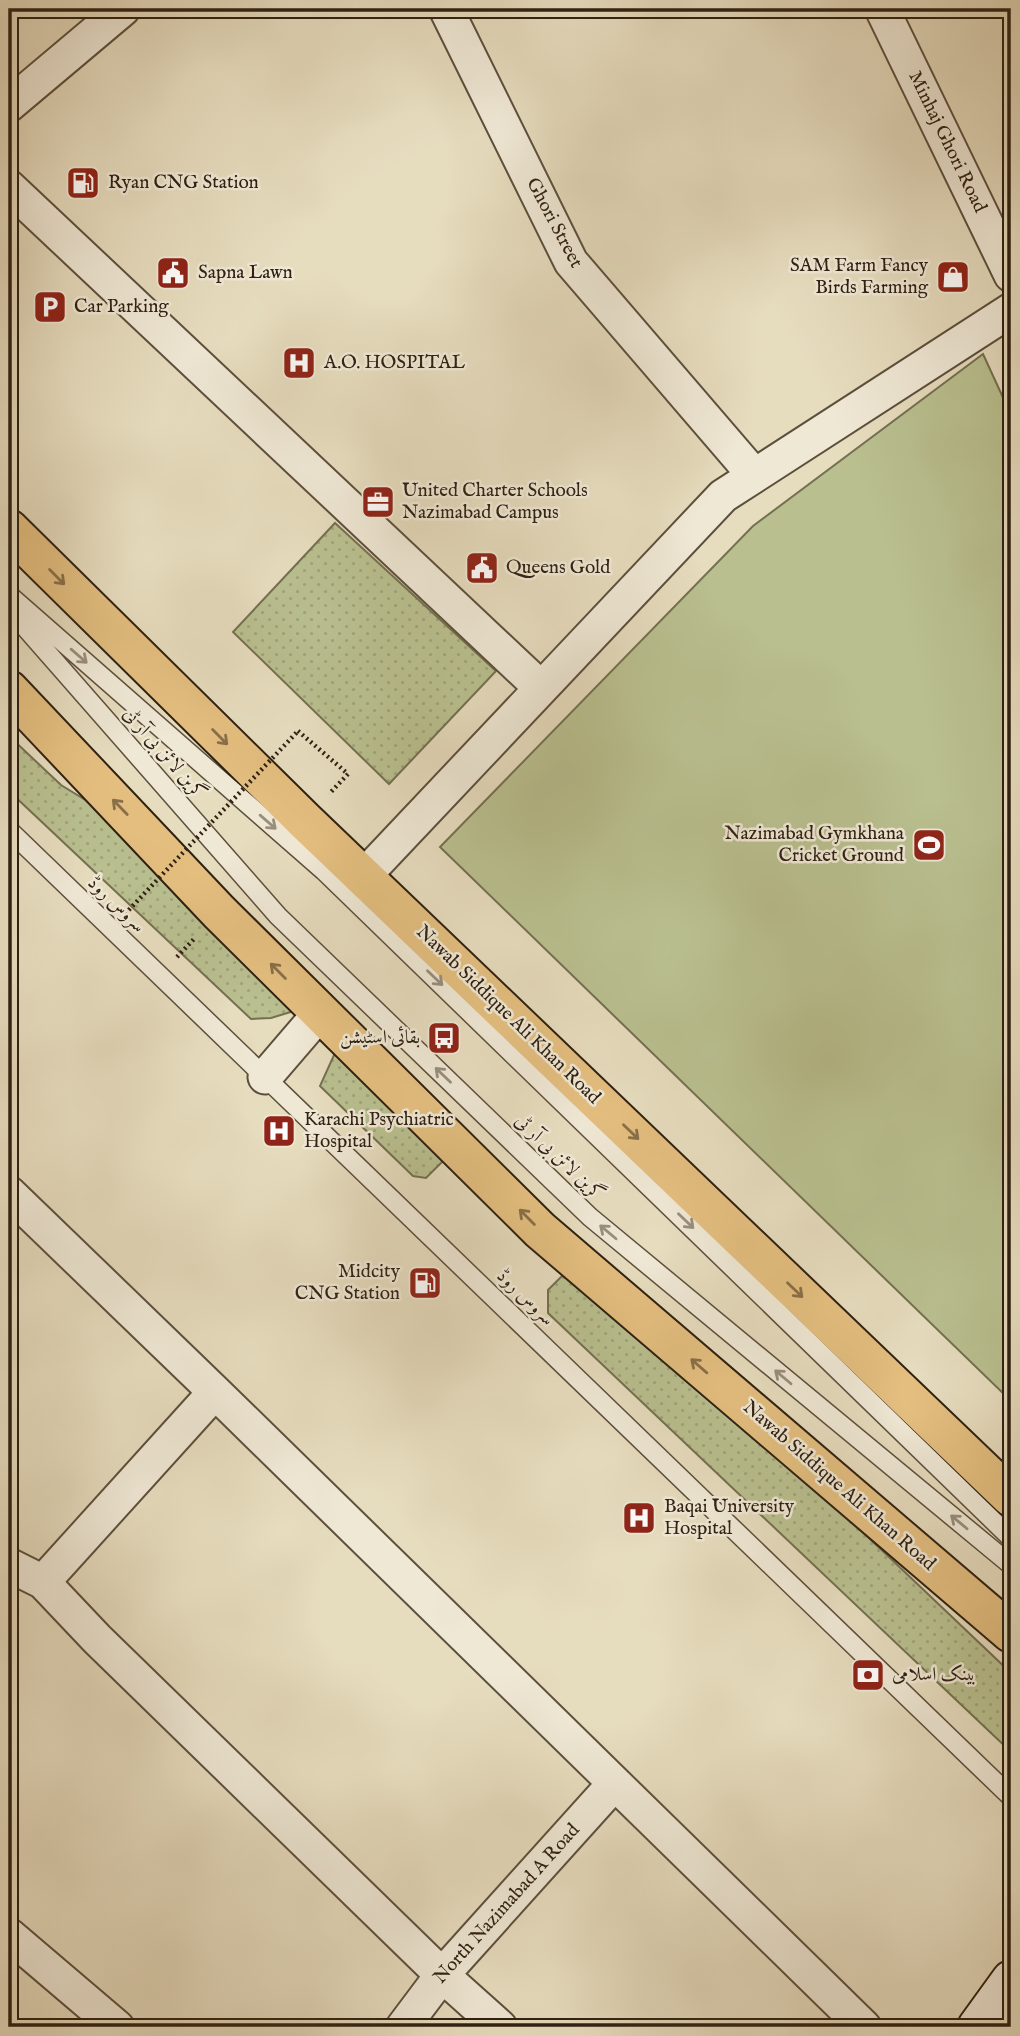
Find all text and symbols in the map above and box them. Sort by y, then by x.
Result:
street label: Minhaj Ghori Road [902,67,992,217]
fuel station icon: Ryan CNG Station [64,164,102,202]
place label: Ryan CNG Station [108,171,259,195]
street label: Ghori Street [520,174,588,273]
public building icon: Sapna Lawn [154,254,192,292]
place label: SAM Farm Fancy Birds Farming [790,254,929,300]
shop icon: SAM Farm Fancy Birds Farming [934,258,972,296]
place label: Sapna Lawn [198,261,293,285]
parking icon: Car Parking [31,288,69,326]
place label: Car Parking [74,295,169,319]
hospital icon: A.O. HOSPITAL [280,344,318,382]
place label: A.O. HOSPITAL [323,351,465,375]
place label: United Charter Schools Nazimabad Campus [402,479,588,525]
office icon: United Charter Schools Nazimabad Campus [359,483,397,521]
public building icon: Queens Gold [463,549,501,587]
place label: Queens Gold [506,556,611,580]
one-way arrow [49,568,66,585]
one-way arrow [69,648,87,664]
street label: گرین لائن بی آر ٹی [116,701,212,806]
one-way arrow [211,728,228,745]
one-way arrow [111,799,128,816]
one-way arrow [259,814,277,830]
place label: Nazimabad Gymkhana Cricket Ground [725,822,905,868]
sports icon: Nazimabad Gymkhana Cricket Ground [910,826,948,864]
street label: سروس روڈ [82,872,150,938]
street label: Nawab Siddique Ali Khan Road [411,920,606,1110]
one-way arrow [270,962,287,979]
one-way arrow [426,969,443,986]
bus stop icon: بقائی اسٹیشن [425,1019,463,1057]
place label: بقائی اسٹیشن [340,1026,420,1050]
one-way arrow [435,1067,452,1084]
place label: Karachi Psychiatric Hospital [304,1108,454,1154]
street label: گرین لائن بی آر ٹی [509,1108,610,1207]
hospital icon: Karachi Psychiatric Hospital [260,1112,298,1150]
one-way arrow [622,1124,639,1141]
one-way arrow [519,1208,536,1225]
one-way arrow [677,1212,694,1229]
one-way arrow [599,1224,617,1240]
place label: Midcity CNG Station [295,1260,401,1306]
fuel station icon: Midcity CNG Station [406,1264,444,1302]
street label: سروس روڈ [491,1265,559,1331]
one-way arrow [786,1281,803,1298]
one-way arrow [690,1358,708,1374]
one-way arrow [775,1369,793,1385]
street label: Nawab Siddique Ali Khan Road [738,1396,941,1577]
place label: Baqai University Hospital [664,1495,795,1541]
hospital icon: Baqai University Hospital [620,1499,658,1537]
one-way arrow [950,1514,968,1529]
bank icon: بینک اسلامی [849,1656,887,1694]
place label: بینک اسلامی [892,1663,976,1687]
street label: North Nazimabad A Road [429,1818,586,1989]

